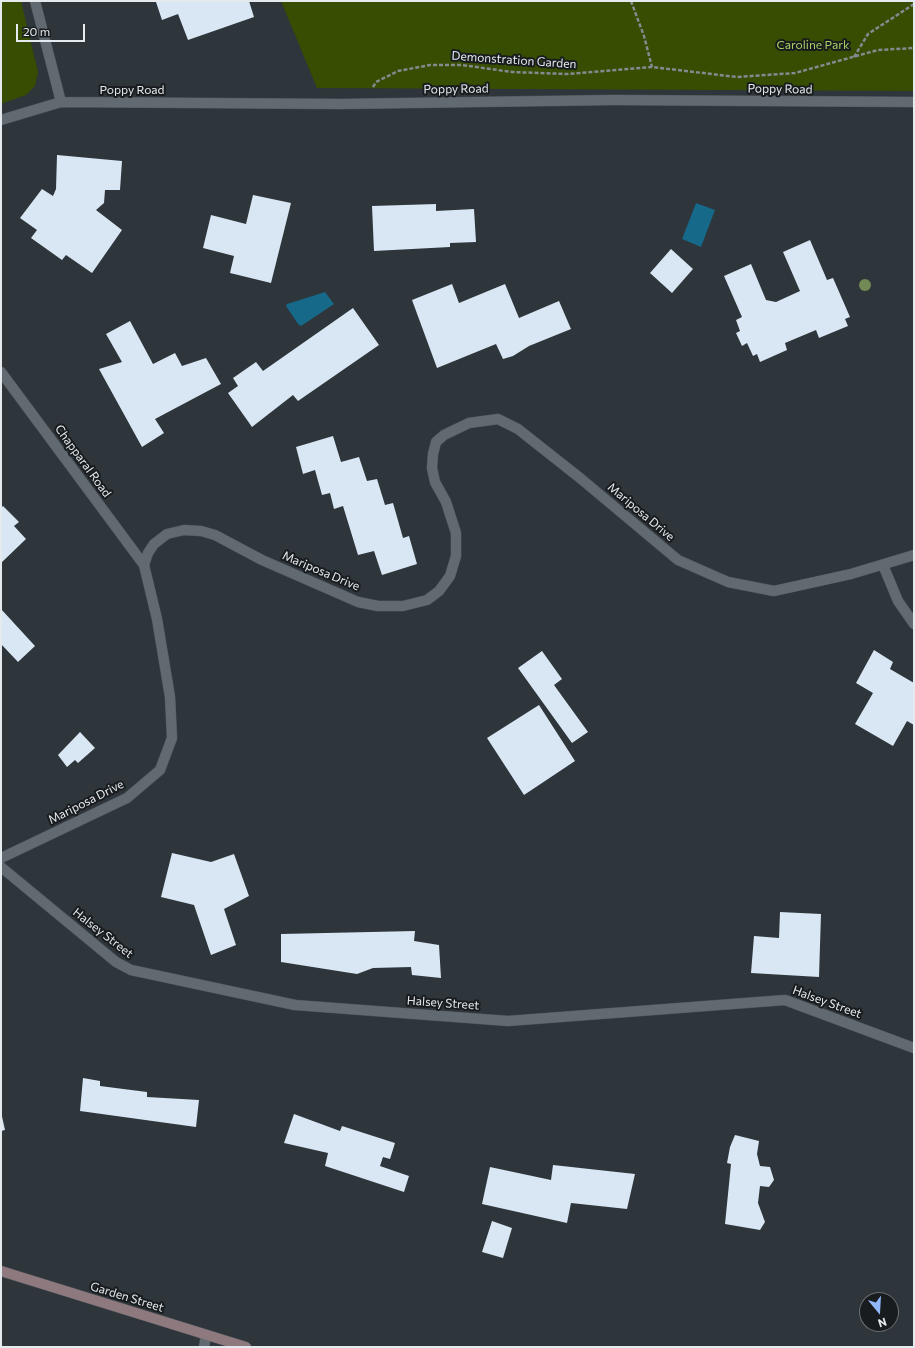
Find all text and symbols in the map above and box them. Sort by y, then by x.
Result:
scale bar [18,16,87,42]
text: 20 m [23,24,50,38]
park label: Caroline Park [777,38,849,52]
street label: Demonstration Garden [451,48,577,72]
street label: Poppy Road [423,81,489,97]
street label: Poppy Road [747,81,813,97]
street label: Poppy Road [99,83,165,97]
street label: Chapparal Road [52,422,114,500]
street label: Mariposa Drive [605,480,677,544]
street label: Mariposa Drive [280,548,362,594]
street label: Mariposa Drive [46,777,126,827]
street label: Halsey Street [70,905,136,961]
street label: Halsey Street [791,983,863,1021]
street label: Halsey Street [406,993,480,1013]
street label: Garden Street [89,1279,165,1315]
north arrow [859,1292,899,1332]
text: N [877,1315,889,1330]

